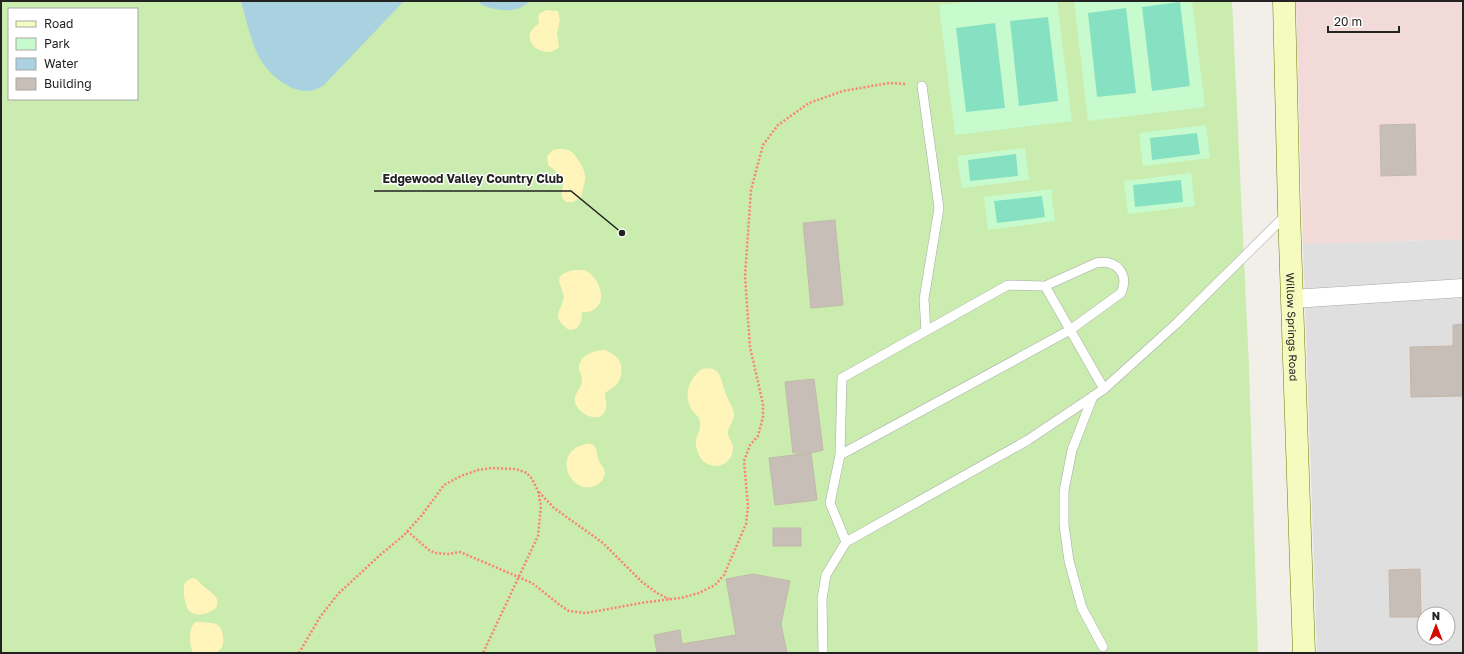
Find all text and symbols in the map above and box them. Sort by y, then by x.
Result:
legend [8,8,138,100]
scale bar [1328,8,1399,34]
text: 20 m [1334,14,1362,29]
text: Road [44,16,73,31]
text: Park [44,36,70,51]
text: Water [44,56,78,71]
text: Building [44,76,92,91]
callout: Edgewood Valley Country Club [374,167,571,191]
text: Edgewood Valley Country Club [383,171,564,186]
street label: Willow Springs Road [1285,272,1301,381]
north arrow [1416,606,1456,646]
text: N [1432,609,1440,622]

